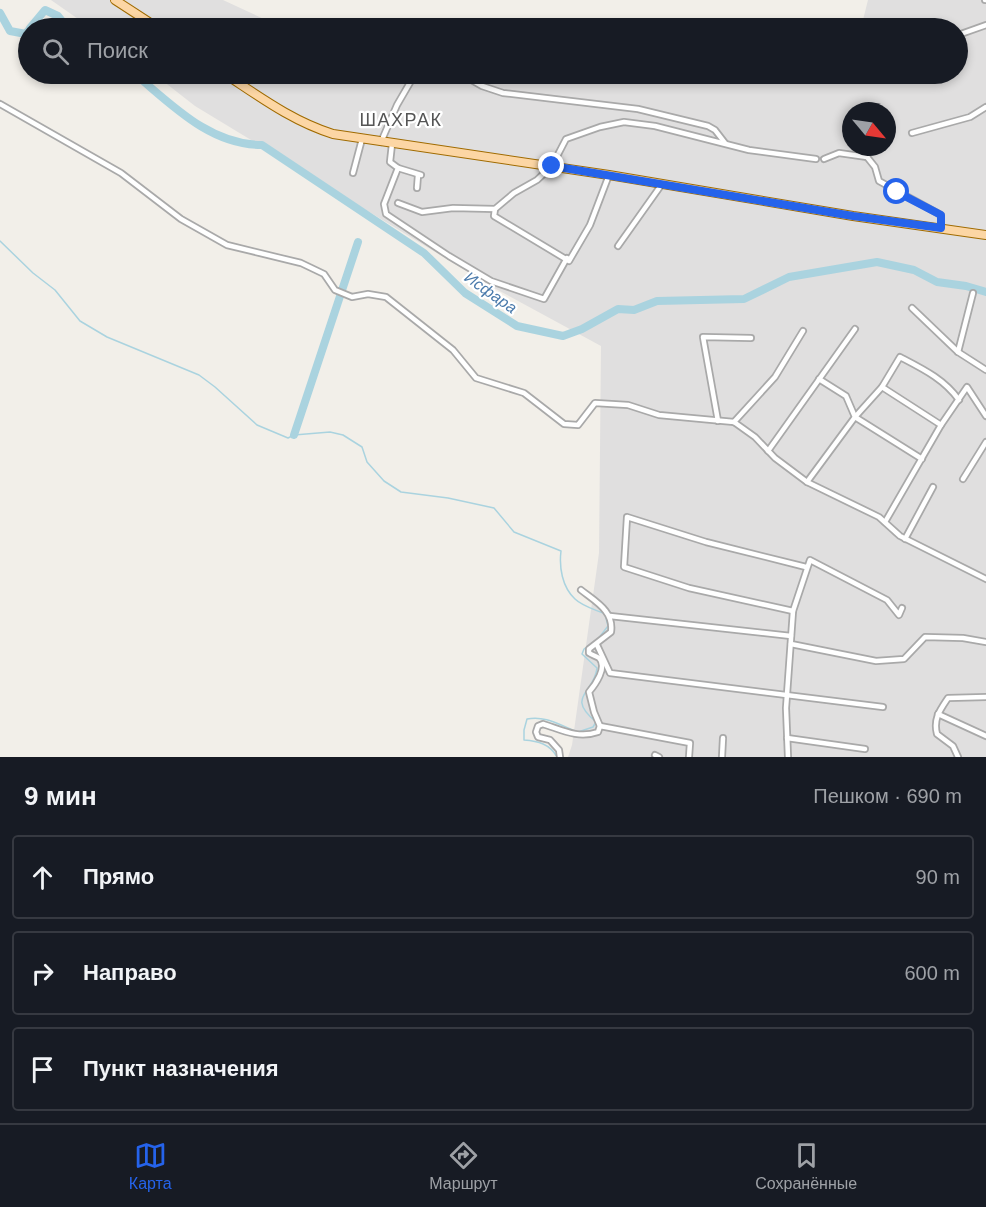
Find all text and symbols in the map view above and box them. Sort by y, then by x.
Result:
search box [18,18,968,84]
icon: search [39,35,72,68]
text: Поиск [87,38,148,63]
north arrow [842,102,896,156]
district label: ШАХРАК [360,110,442,130]
route end [538,152,564,178]
route start [883,178,909,204]
water label: Исфара [461,268,520,316]
text: 9 мин [24,781,97,811]
text: Пешком · 690 m [813,785,962,807]
icon: ahead [26,861,59,894]
text: Прямо [83,864,154,889]
text: 90 m [916,866,960,888]
icon: right [26,957,59,990]
text: Направо [83,960,177,985]
text: 600 m [904,962,960,984]
icon: arrive [26,1053,59,1086]
text: Пункт назначения [83,1056,279,1081]
tab: Карта [129,1139,172,1193]
tab: Маршрут [429,1139,498,1193]
tab: Сохранённые [755,1139,857,1193]

